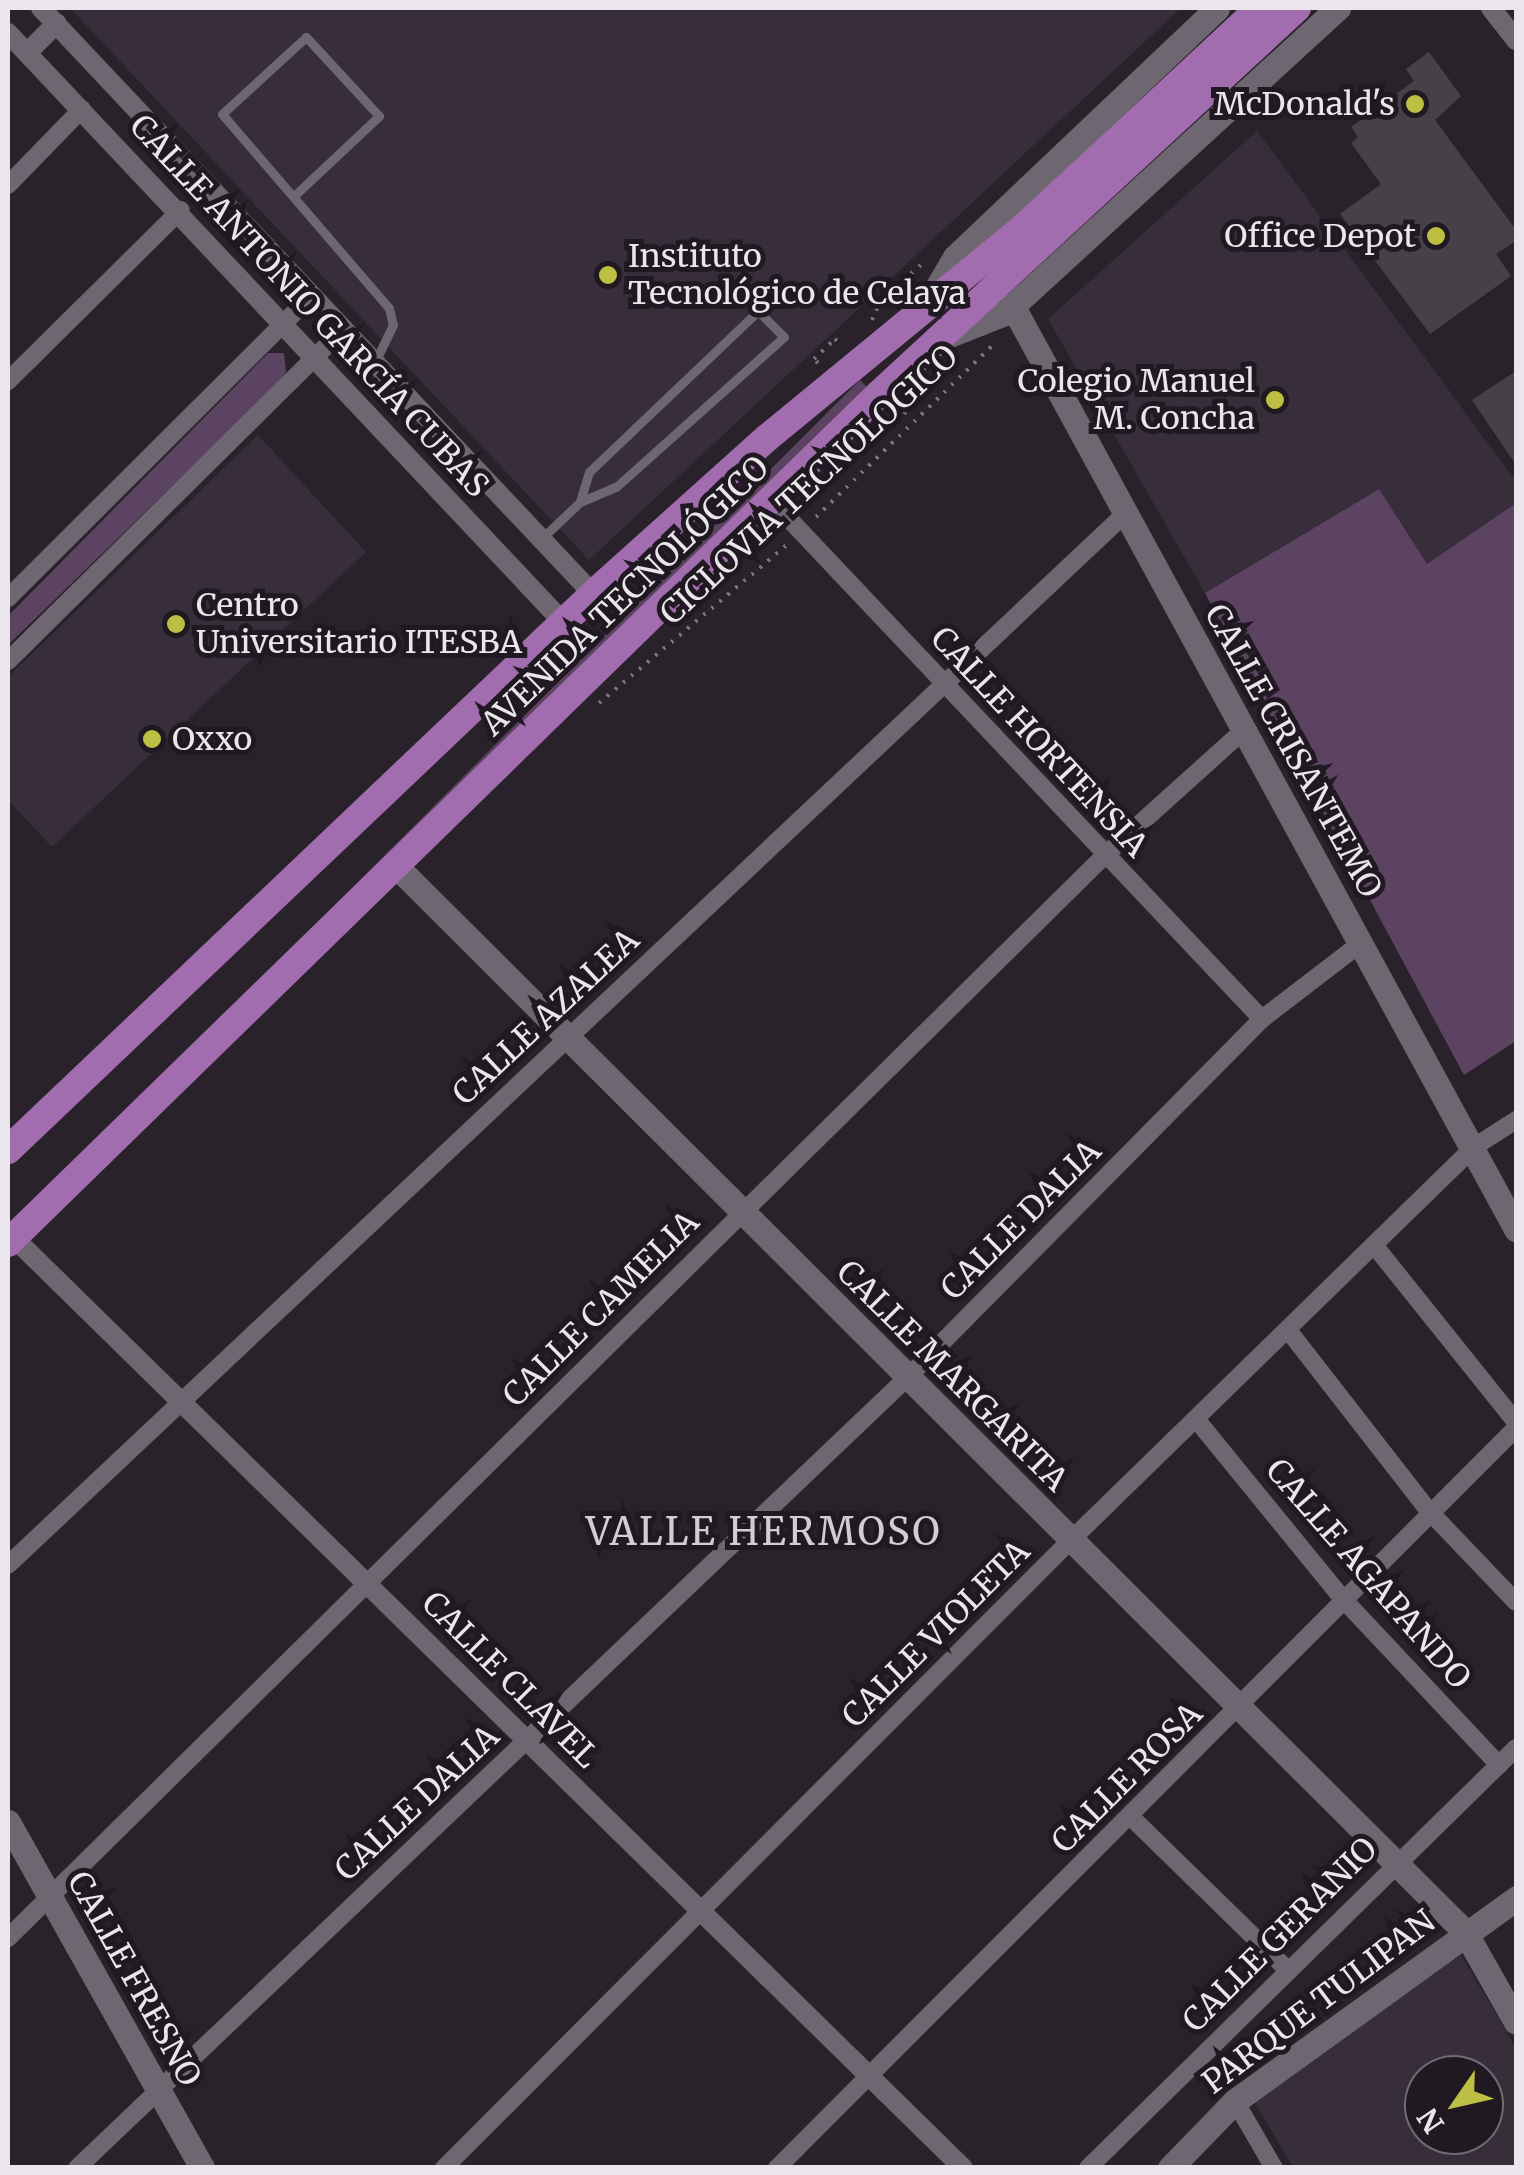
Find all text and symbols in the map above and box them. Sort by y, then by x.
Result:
place label: McDonald's [1214,85,1395,123]
marker: McDonald's [1404,93,1426,115]
street label: CALLE ANTONIO GARCÍA CUBAS [122,107,496,505]
place label: Office Depot [1224,217,1416,255]
marker: Office Depot [1425,225,1447,247]
place label: Instituto Tecnológico de Celaya [628,238,966,313]
marker: Instituto Tecnológico de Celaya [597,264,619,286]
street label: CICLOVIA TECNOLOGICO [652,337,966,633]
place label: Colegio Manuel M. Concha [1017,363,1255,438]
marker: Colegio Manuel M. Concha [1264,389,1286,411]
street label: AVENIDA TECNOLÓGICO [473,449,777,743]
place label: Centro Universitario ITESBA [196,587,522,662]
street label: CALLE CRISANTEMO [1196,598,1390,904]
marker: Centro Universitario ITESBA [165,613,187,635]
street label: CALLE HORTENSIA [923,619,1155,865]
place label: Oxxo [172,720,252,758]
marker: Oxxo [141,728,163,750]
street label: CALLE AZALEA [445,921,647,1113]
street label: CALLE DALIA [933,1132,1109,1308]
street label: CALLE CAMELIA [495,1203,707,1415]
street label: CALLE MARGARITA [829,1253,1075,1499]
street label: CALLE AGAPANDO [1258,1451,1478,1697]
district label: VALLE HERMOSO [586,1509,942,1555]
street label: CALLE VIOLETA [835,1533,1037,1735]
street label: CALLE CLAVEL [414,1584,606,1776]
street label: CALLE ROSA [1044,1695,1210,1861]
street label: CALLE DALIA [327,1717,507,1889]
street label: CALLE GERANIO [1175,1830,1385,2040]
street label: CALLE FRESNO [59,1865,209,2093]
street label: PARQUE TULIPAN [1195,1902,1443,2102]
north arrow [1404,2055,1504,2155]
text: N [1410,2101,1452,2140]

